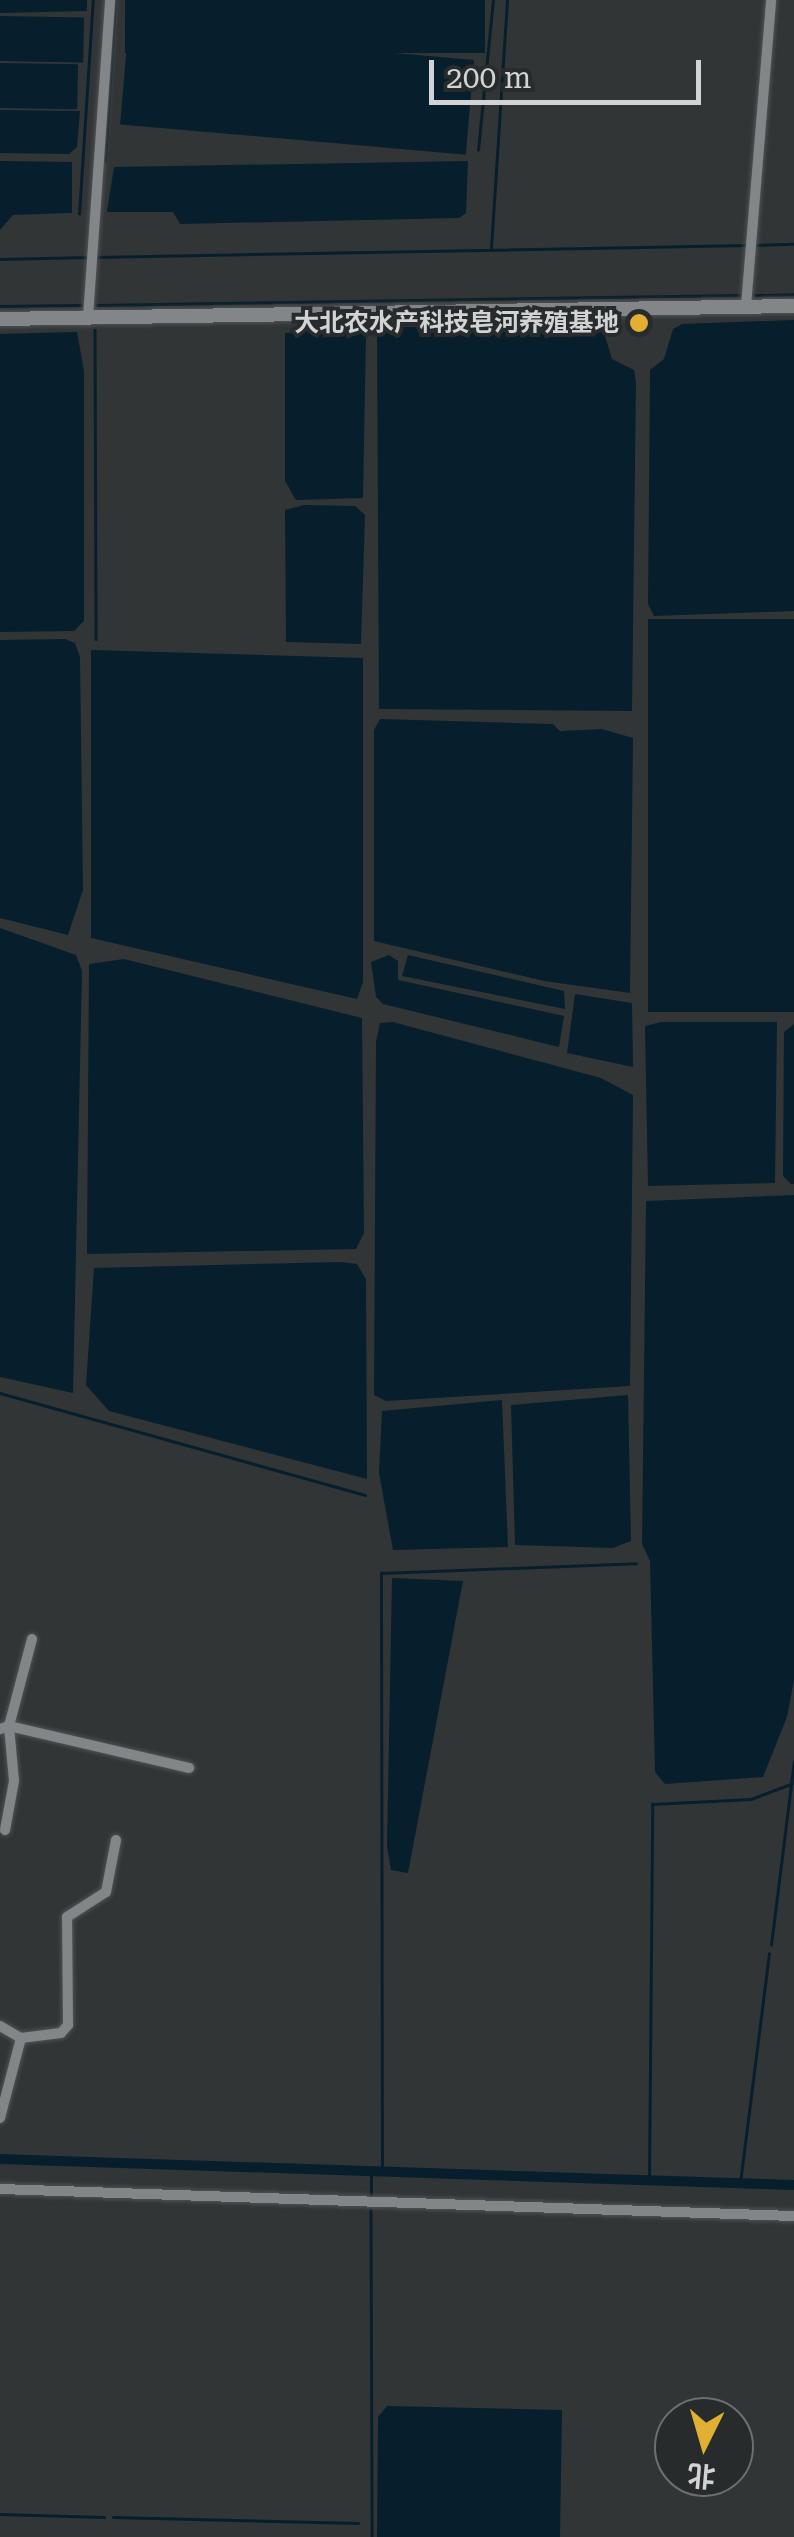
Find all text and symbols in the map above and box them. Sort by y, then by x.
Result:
scale bar [434,40,706,102]
text: 200 m [446,60,531,95]
place label: 大北农水产科技皂河养殖基地 [294,308,619,338]
marker: 大北农水产科技皂河养殖基地 [628,312,650,334]
north arrow [654,2397,754,2497]
text: 北 [686,2458,717,2493]

